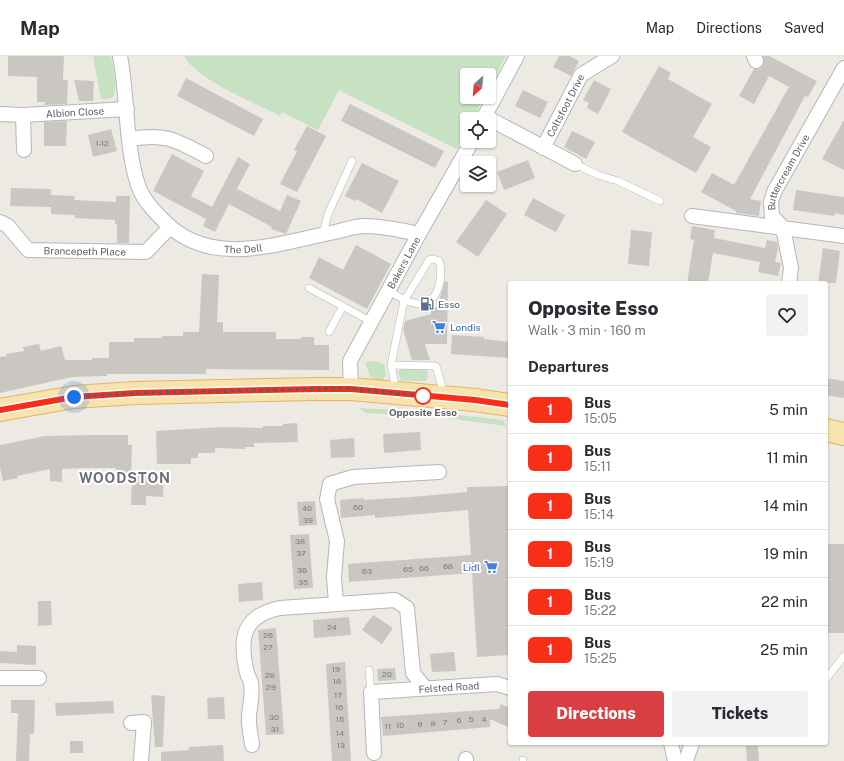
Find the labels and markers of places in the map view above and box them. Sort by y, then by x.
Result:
fuel station icon: Esso [419,296,435,312]
place label: Esso [438,298,460,310]
supermarket icon: Londis [431,319,447,335]
place label: Londis [450,321,481,333]
marker: Opposite Esso [414,387,432,405]
place label: Opposite Esso [389,406,457,418]
supermarket icon: Lidl [483,559,499,575]
place label: Lidl [463,561,480,573]

